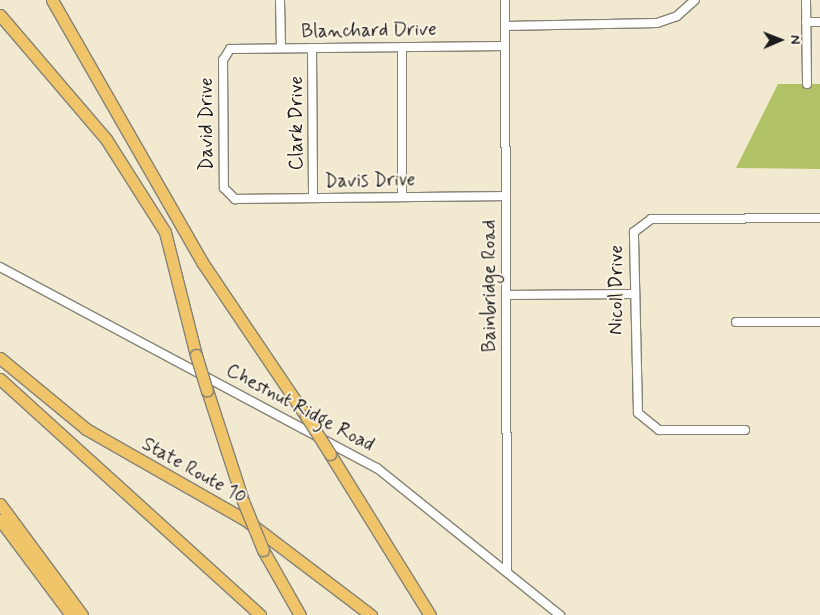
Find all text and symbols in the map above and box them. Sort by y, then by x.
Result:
north arrow [755,15,805,65]
street label: Blanchard Drive [302,18,436,44]
text: N [786,35,804,45]
street label: Clark Drive [286,76,308,170]
street label: David Drive [196,77,218,171]
street label: Davis Drive [324,169,416,193]
street label: Bainbridge Road [479,221,501,351]
street label: Nicoll Drive [606,246,628,334]
street label: Chestnut Ridge Road [223,360,377,456]
street label: State Route 10 [138,433,250,509]

